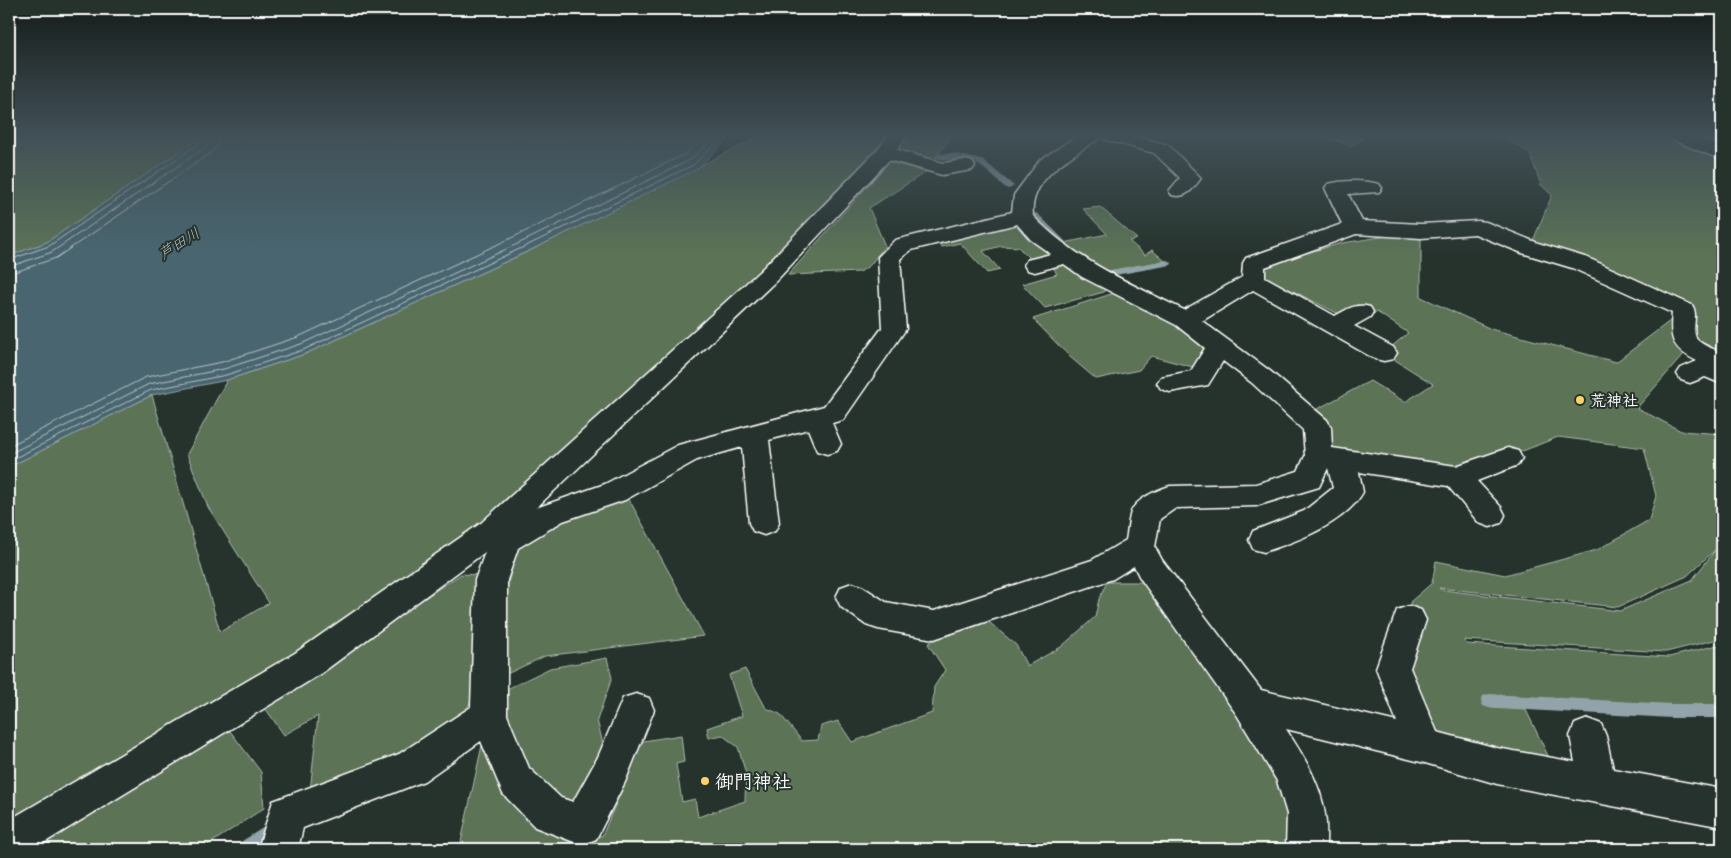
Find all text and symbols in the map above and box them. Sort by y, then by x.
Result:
water label: 芦田川 [154,222,204,264]
place label: 荒神社 [1590,389,1638,411]
marker: 荒神社 [1574,394,1586,406]
place label: 御門神社 [715,768,791,794]
marker: 御門神社 [699,775,711,787]

